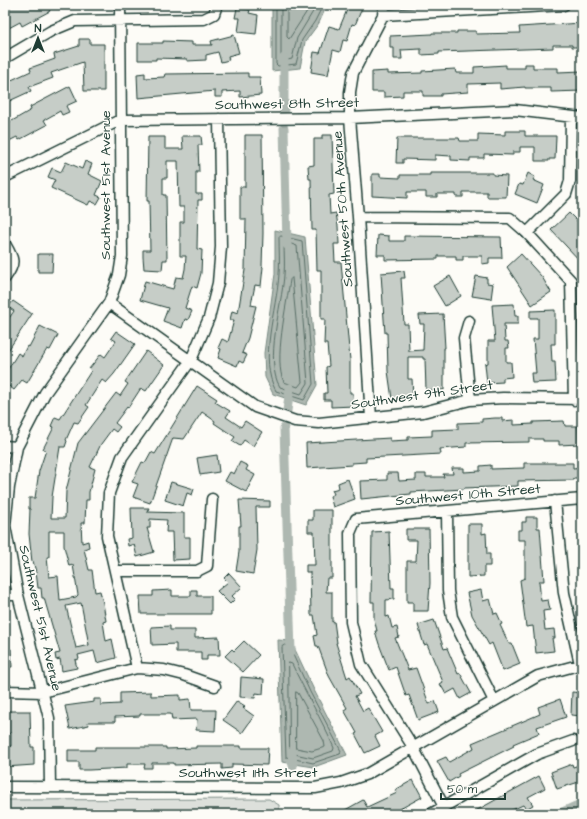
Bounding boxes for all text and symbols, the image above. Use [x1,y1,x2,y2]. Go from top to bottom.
north arrow [18,18,58,58]
text: N [35,21,42,36]
street label: Southwest 8th Street [215,93,360,115]
street label: Southwest 51st Avenue [96,110,116,260]
street label: Southwest 50th Avenue [328,130,358,288]
street label: Southwest 9th Street [350,375,495,415]
street label: Southwest 10th Street [395,479,542,511]
street label: Southwest 51st Avenue [13,543,67,693]
street label: Southwest 11th Street [179,763,318,783]
scale bar [441,775,505,801]
text: 50 m [447,781,478,798]

